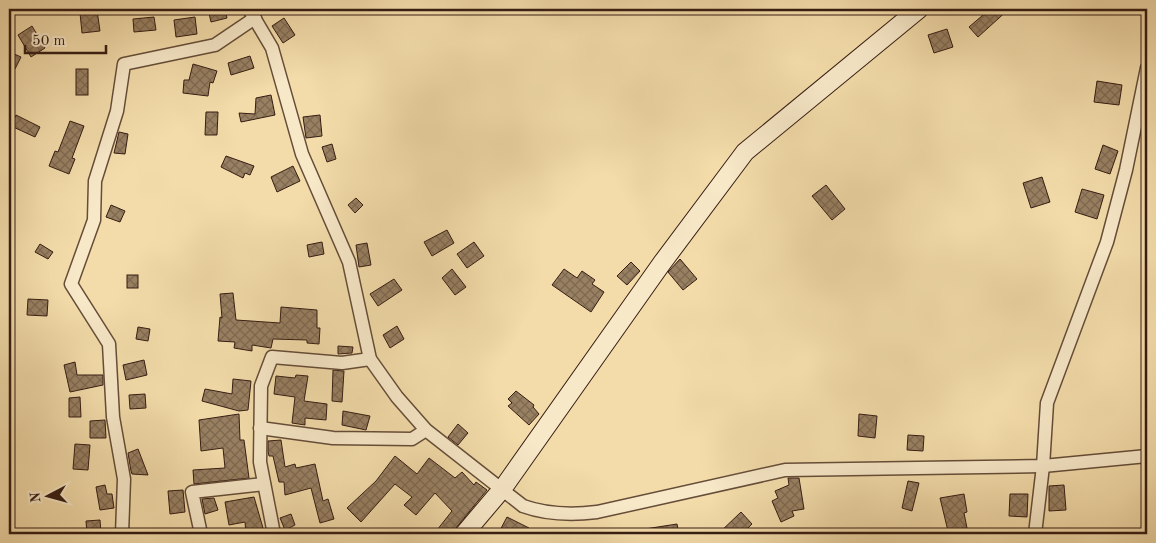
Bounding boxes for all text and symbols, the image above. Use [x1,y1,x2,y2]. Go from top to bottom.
scale bar [25,22,106,54]
text: 50 m [32,34,66,49]
north arrow [22,470,72,520]
text: N [29,491,44,503]

